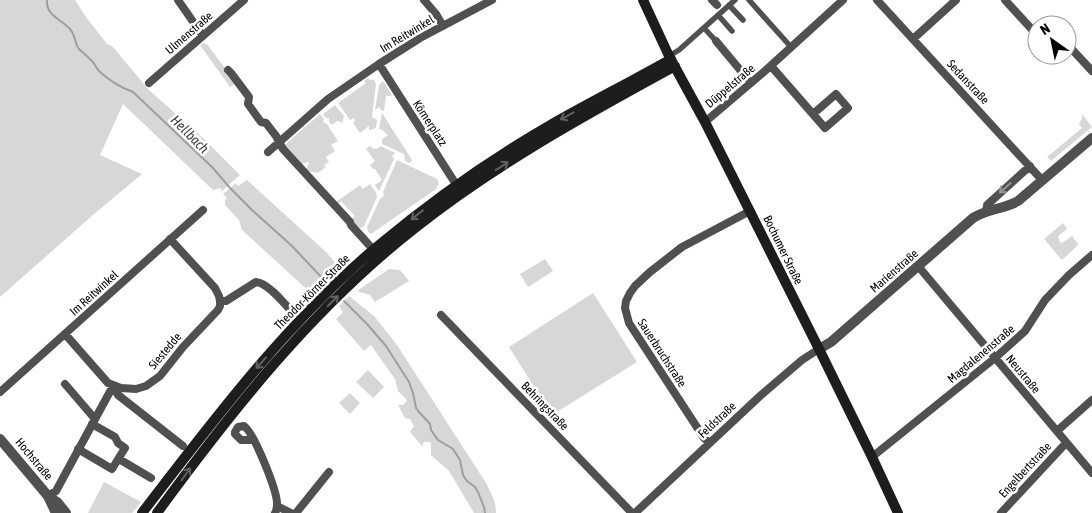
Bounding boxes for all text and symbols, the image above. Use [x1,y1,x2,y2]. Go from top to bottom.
street label: Ulmenstraße [163,9,215,57]
street label: Im Reitwinkel [377,12,437,56]
north arrow [1027,15,1077,65]
text: N [1037,20,1053,38]
street label: Sedanstraße [944,57,992,107]
street label: Düppelstraße [702,61,758,111]
street label: Körnerplatz [410,97,450,149]
water label: Hellbach [168,112,212,156]
one-way arrow [560,112,575,121]
one-way arrow [495,161,509,172]
one-way arrow [999,182,1012,194]
one-way arrow [411,209,424,220]
street label: Bochumer Straße [760,213,806,287]
street label: Marienstraße [867,246,921,296]
street label: Theodor-Körner-Straße [271,251,353,333]
street label: Im Reitwinkel [67,267,122,318]
one-way arrow [327,295,339,307]
street label: Sauerbruchstraße [635,316,689,390]
street label: Magdalenenstraße [945,322,1017,386]
street label: Siestedde [146,330,184,372]
street label: Neustraße [1003,352,1043,396]
one-way arrow [255,356,267,369]
street label: Behringstraße [518,379,572,433]
street label: Feldstraße [695,399,739,441]
street label: Hochstraße [12,435,56,483]
street label: Engelbertstraße [996,440,1054,500]
one-way arrow [180,468,191,481]

